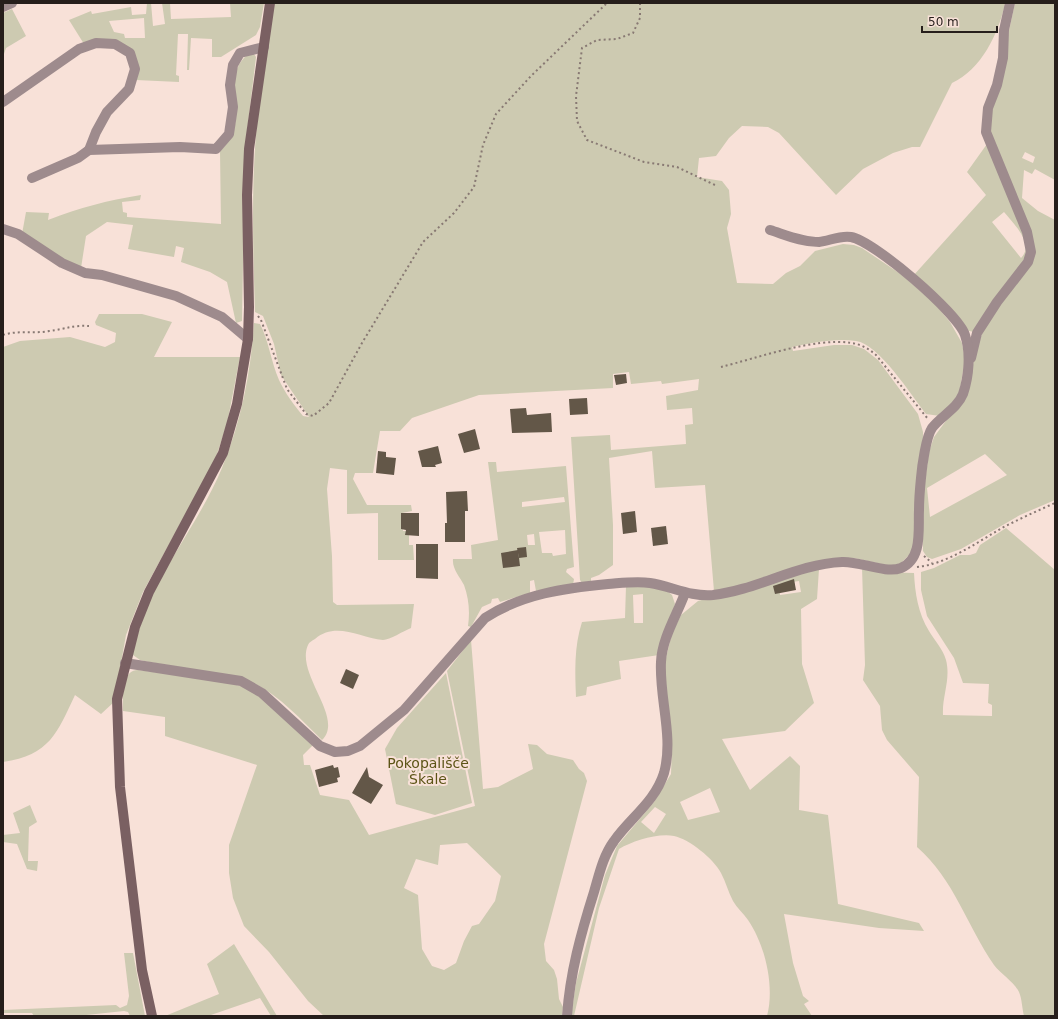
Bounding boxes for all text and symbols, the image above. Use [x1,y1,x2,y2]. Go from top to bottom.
scale bar [922,8,997,34]
text: 50 m [928,15,959,29]
park label: Pokopališče Škale [387,755,469,787]

